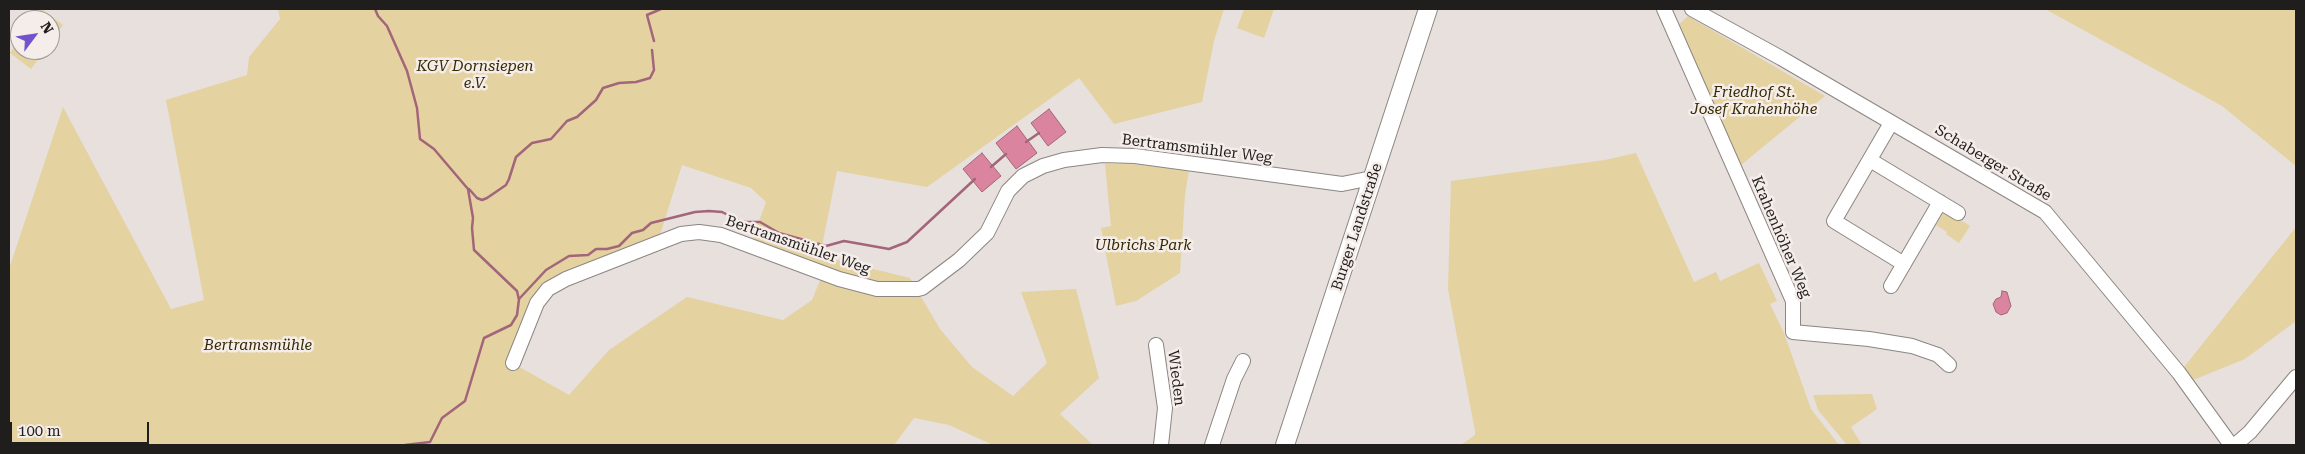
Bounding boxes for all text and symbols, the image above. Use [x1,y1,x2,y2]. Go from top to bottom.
north arrow [10,10,60,60]
text: N [37,19,57,37]
park label: KGV Dornsiepen e.V. [417,58,533,93]
park label: Friedhof St. Josef Krahenhöhe [1691,84,1817,119]
street label: Schaberger Straße [1932,121,2054,205]
street label: Bertramsmühler Weg [1121,131,1273,167]
street label: Burger Landstraße [1328,161,1386,293]
street label: Krahenhöher Weg [1747,173,1815,301]
street label: Bertramsmühler Weg [723,212,873,278]
park label: Ulbrichs Park [1095,237,1191,255]
park label: Bertramsmühle [204,337,312,355]
street label: Wieden [1164,349,1188,407]
scale bar [12,412,151,444]
text: 100 m [18,422,61,440]

